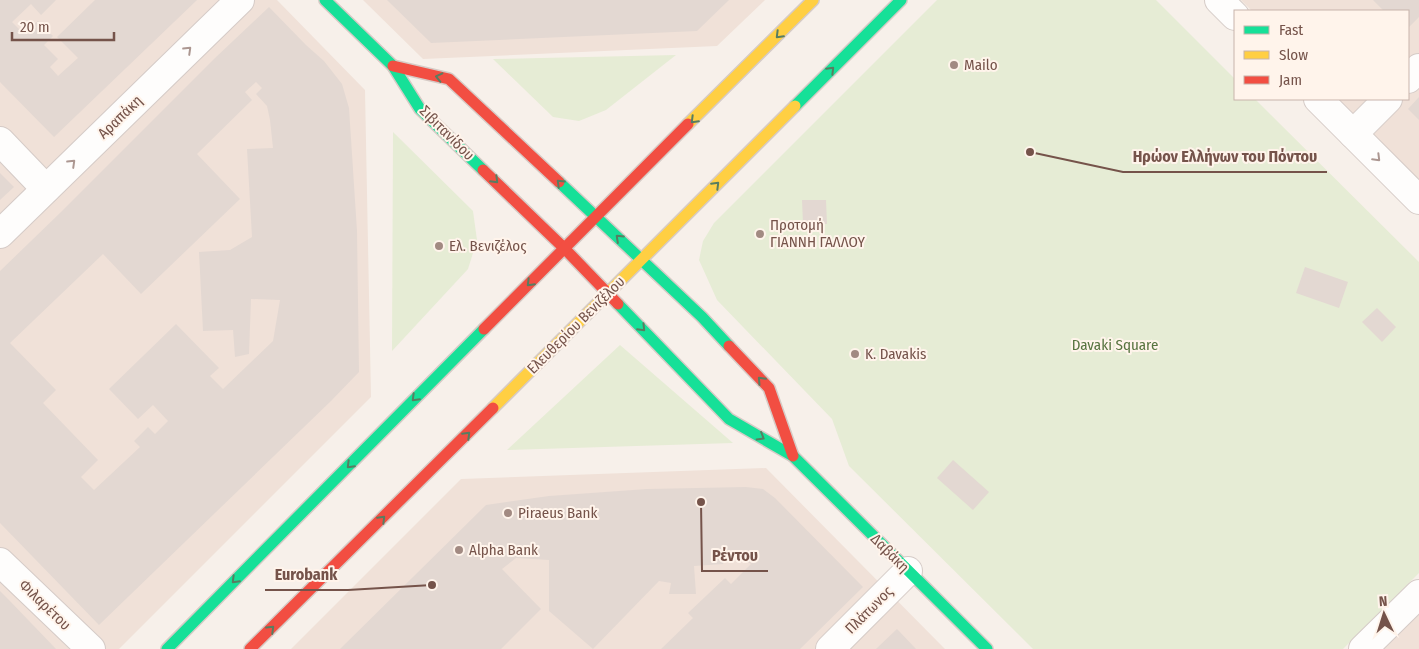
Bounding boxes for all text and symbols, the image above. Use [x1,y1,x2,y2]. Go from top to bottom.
scale bar [12,10,115,42]
legend [1234,10,1409,100]
text: 20 m [20,18,50,36]
text: Fast [1279,21,1303,39]
one-way arrow [776,29,785,38]
text: Slow [1279,46,1308,64]
one-way arrow [183,47,192,56]
place label: Mailo [964,56,998,74]
marker: Mailo [948,59,960,71]
one-way arrow [825,67,834,76]
text: Jam [1279,71,1302,89]
one-way arrow [434,72,443,83]
street label: Αραπάκη [94,92,146,142]
street label: Σιβιτανίδου [416,102,478,164]
one-way arrow [691,114,700,123]
callout: Ηρώον Ελλήνων του Πόντου [1123,141,1327,172]
text: Ηρώον Ελλήνων του Πόντου [1133,147,1317,166]
one-way arrow [1371,152,1380,161]
one-way arrow [66,160,75,169]
one-way arrow [489,174,498,183]
one-way arrow [557,180,566,189]
one-way arrow [711,182,720,191]
place label: Προτομή ΓΙΑΝΝΗ ΓΑΛΛΟΥ [770,216,865,251]
marker: Προτομή ΓΙΑΝΝΗ ΓΑΛΛΟΥ [754,228,766,240]
one-way arrow [615,235,624,244]
place label: Ελ. Βενιζέλος [449,237,527,255]
marker: Ελ. Βενιζέλος [433,240,445,252]
street label: Ελευθερίου Βενιζέλου [523,272,629,378]
one-way arrow [527,277,536,286]
one-way arrow [636,323,645,332]
park label: Davaki Square [1072,336,1158,354]
place label: K. Davakis [865,345,926,363]
marker: K. Davakis [849,348,861,360]
one-way arrow [758,376,767,385]
one-way arrow [412,393,421,402]
one-way arrow [461,431,470,440]
one-way arrow [756,431,765,441]
one-way arrow [347,459,356,468]
place label: Piraeus Bank [518,504,597,522]
marker: Piraeus Bank [502,507,514,519]
one-way arrow [376,516,385,525]
street label: Δαβάκη [867,530,913,576]
callout: Ρέντου [702,540,768,571]
place label: Alpha Bank [469,541,538,559]
marker: Alpha Bank [453,544,465,556]
text: Ρέντου [712,546,758,565]
callout: Eurobank [265,559,348,590]
text: Eurobank [275,565,338,584]
one-way arrow [232,574,241,583]
street label: Φιλαρέτου [15,576,75,634]
street label: Πλάτωνος [841,582,897,638]
north arrow [1359,589,1409,639]
text: N [1378,593,1388,610]
one-way arrow [265,625,274,634]

